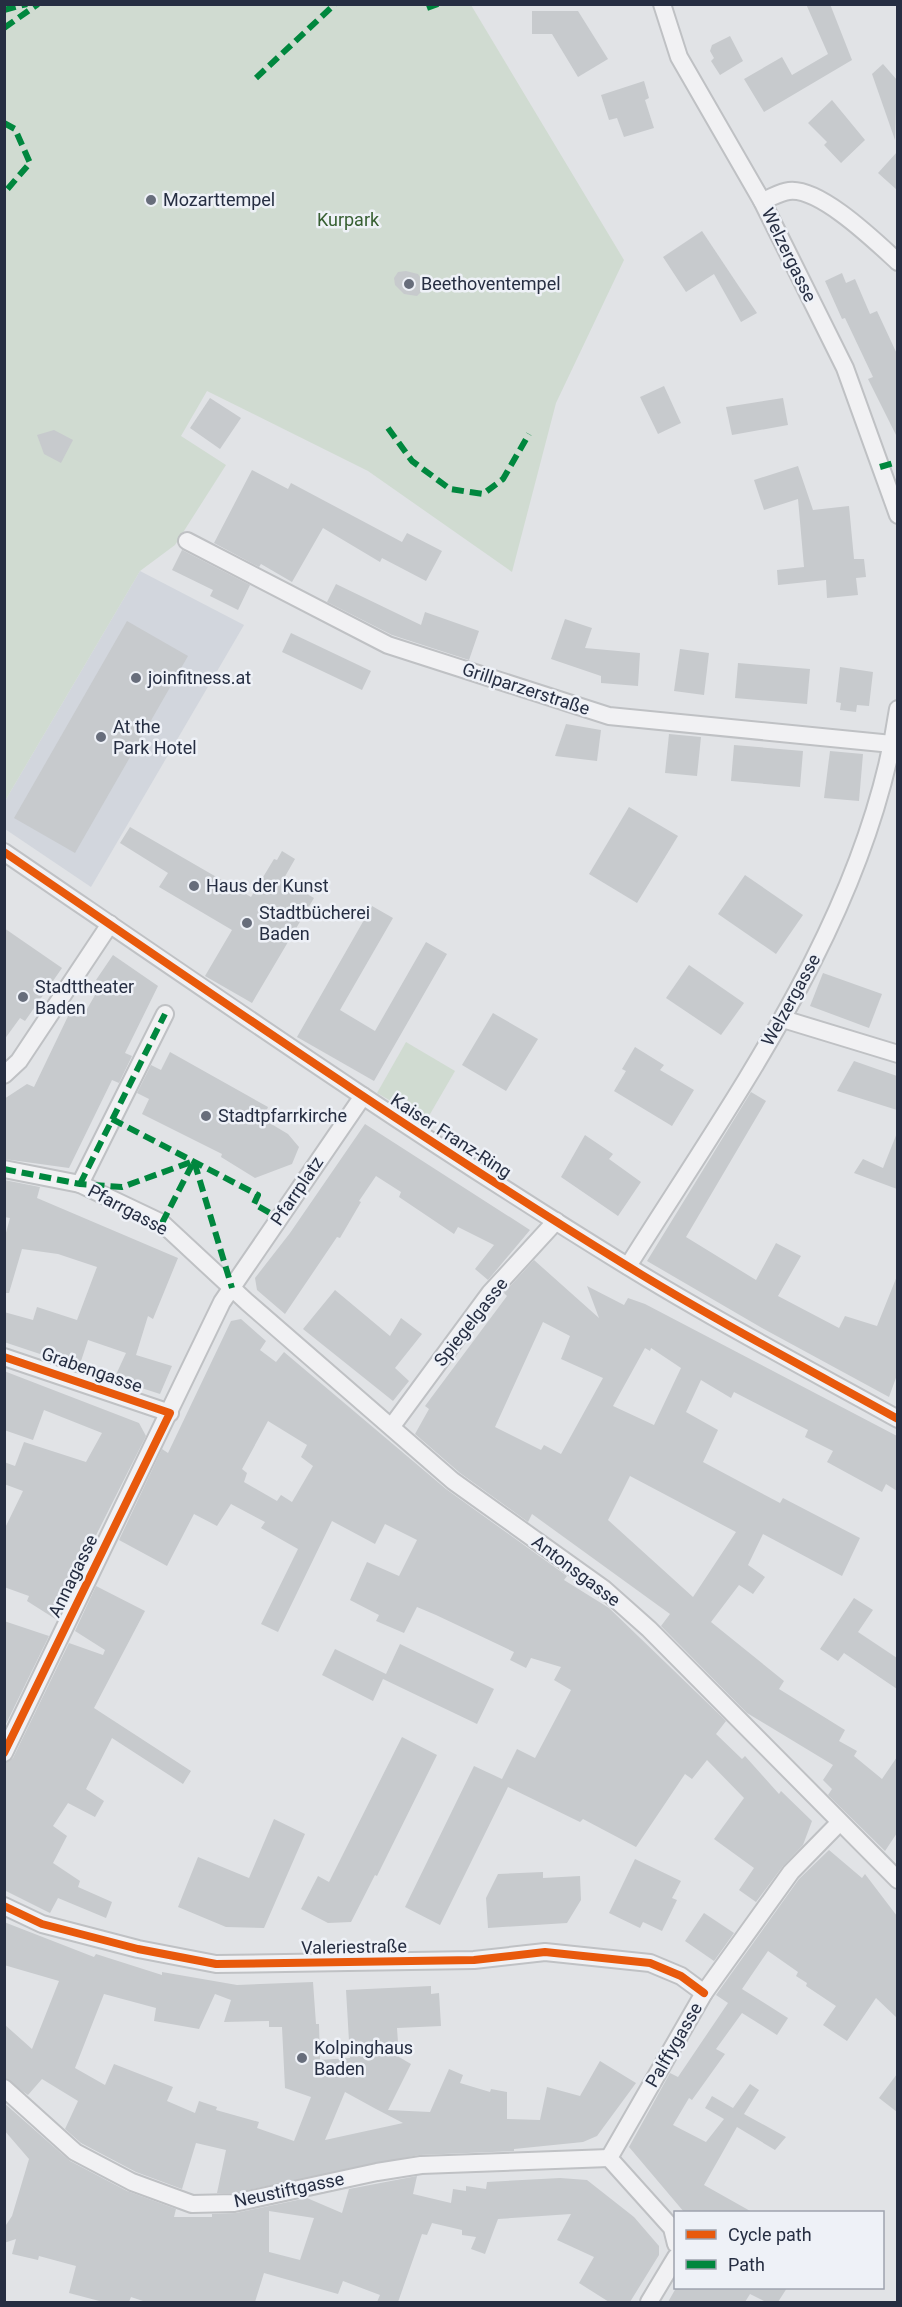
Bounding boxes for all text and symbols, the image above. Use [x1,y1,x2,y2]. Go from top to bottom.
place label: Mozarttempel [163,189,275,210]
marker: Mozarttempel [144,193,158,207]
street label: Welzergasse [758,204,821,305]
park label: Kurpark [317,209,380,230]
place label: Beethoventempel [421,273,561,294]
marker: Beethoventempel [402,277,416,291]
street label: Grillparzerstraße [460,658,593,719]
place label: joinfitness.at [147,667,251,688]
marker: joinfitness.at [129,671,143,685]
place label: At the Park Hotel [113,716,197,758]
marker: At the Park Hotel [94,730,108,744]
place label: Haus der Kunst [206,875,329,896]
marker: Haus der Kunst [187,879,201,893]
place label: Stadtbücherei Baden [259,902,370,944]
marker: Stadtbücherei Baden [240,916,254,930]
street label: Welzergasse [757,950,824,1049]
place label: Stadttheater Baden [35,976,134,1018]
marker: Stadttheater Baden [16,990,30,1004]
street label: Kaiser Franz-Ring [387,1089,515,1182]
place label: Stadtpfarrkirche [218,1105,347,1126]
marker: Stadtpfarrkirche [199,1109,213,1123]
street label: Pfarrplatz [266,1152,327,1229]
street label: Pfarrgasse [85,1180,172,1239]
street label: Spiegelgasse [429,1273,512,1370]
street label: Grabengasse [39,1342,145,1397]
street label: Annagasse [44,1531,102,1621]
street label: Antonsgasse [528,1531,625,1611]
street label: Valeriestraße [301,1935,407,1958]
street label: Palffygasse [641,1999,706,2091]
place label: Kolpinghaus Baden [314,2037,413,2079]
marker: Kolpinghaus Baden [295,2051,309,2065]
street label: Neustiftgasse [232,2168,346,2211]
legend [674,2211,884,2289]
text: Cycle path [728,2224,812,2245]
text: Path [728,2254,765,2275]

